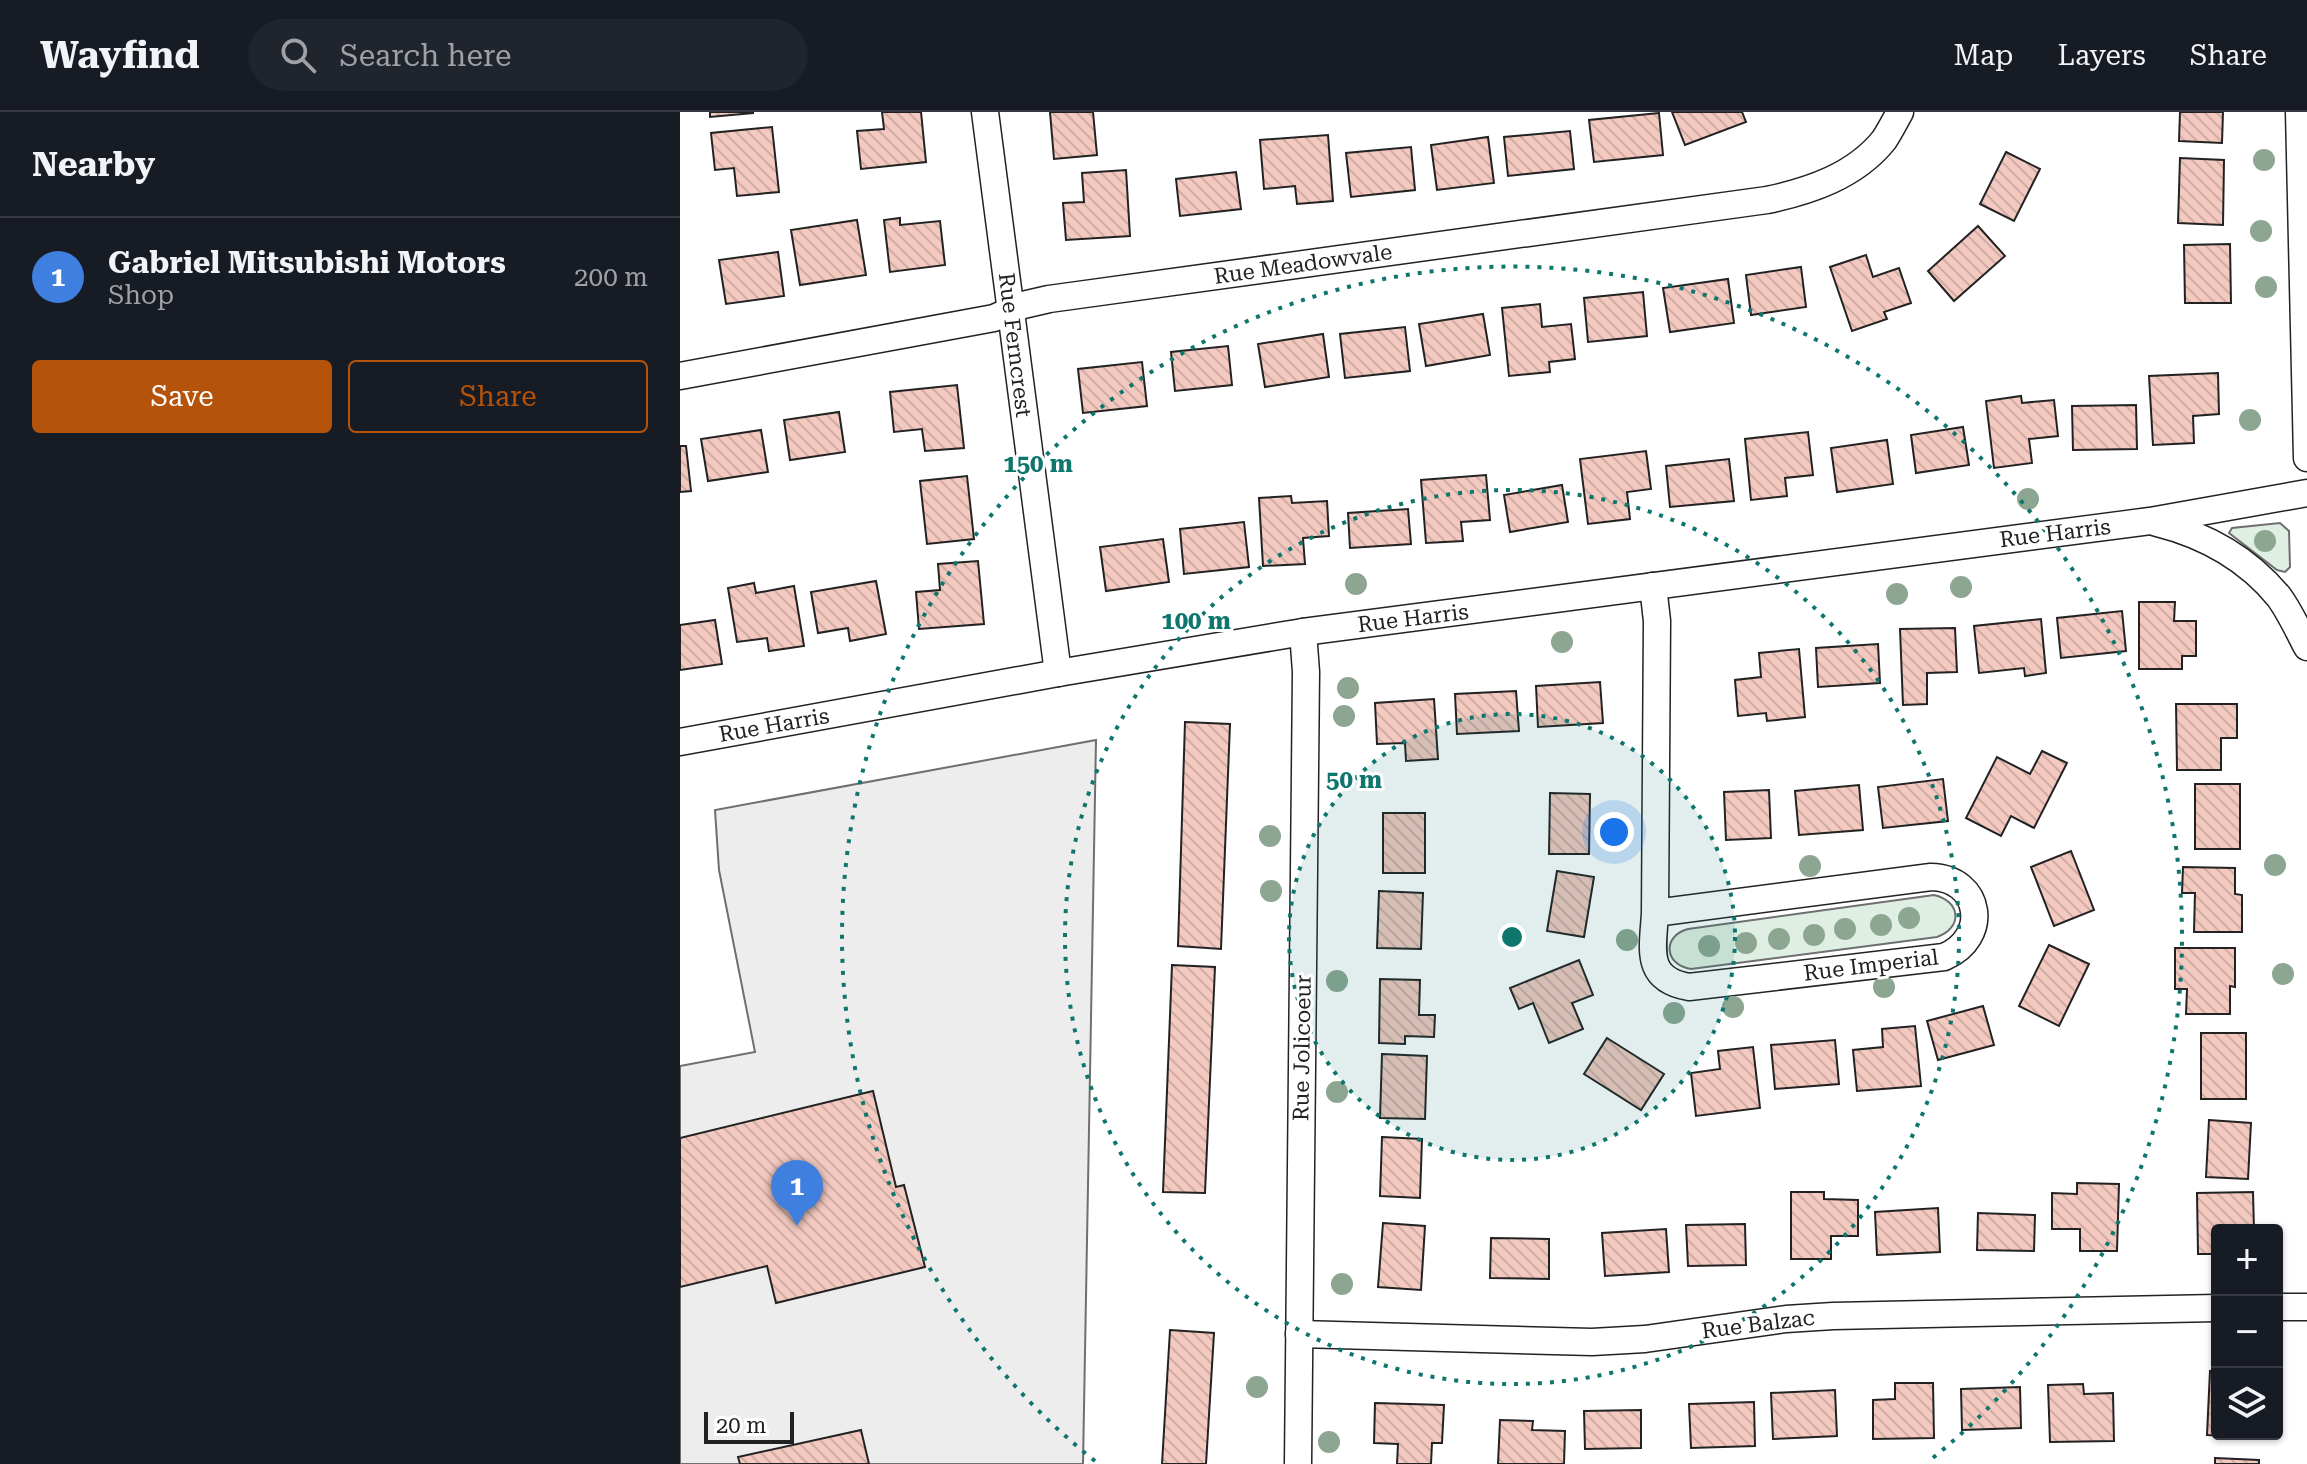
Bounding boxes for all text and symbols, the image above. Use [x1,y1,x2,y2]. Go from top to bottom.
search box [248,19,808,91]
text: Wayfind [40,33,200,77]
icon: search [276,33,320,77]
text: Search here [340,38,511,73]
text: Map [1954,39,2013,72]
text: Layers [2057,39,2146,72]
text: Share [2190,39,2267,72]
text: Nearby [32,144,155,184]
street label: Rue Meadowvale [1212,239,1394,289]
text: Gabriel Mitsubishi Motors [108,245,506,280]
text: 1 [51,262,65,292]
text: 200 m [574,262,648,292]
street label: Rue Ferncrest [994,271,1036,419]
text: Shop [108,280,174,310]
button: Save [32,360,332,433]
button: Share [348,360,648,433]
text: 150 m [1003,450,1073,478]
street label: Rue Harris [1998,514,2112,552]
street label: Rue Harris [1356,599,1470,637]
text: 100 m [1161,607,1231,635]
street label: Rue Harris [717,703,831,747]
text: 50 m [1326,766,1382,794]
your location [1594,812,1634,852]
centre of rings [1498,923,1526,951]
street label: Rue Imperial [1802,944,1940,986]
street label: Rue Jolicoeur [1288,975,1316,1121]
pin: 1 [771,1160,823,1226]
map controls [2211,1224,2283,1440]
button: + [2211,1224,2283,1296]
button: − [2211,1296,2283,1368]
street label: Rue Balzac [1700,1305,1816,1343]
button: layers [2211,1368,2283,1440]
scale bar [704,1408,794,1444]
text: 20 m [716,1413,766,1438]

